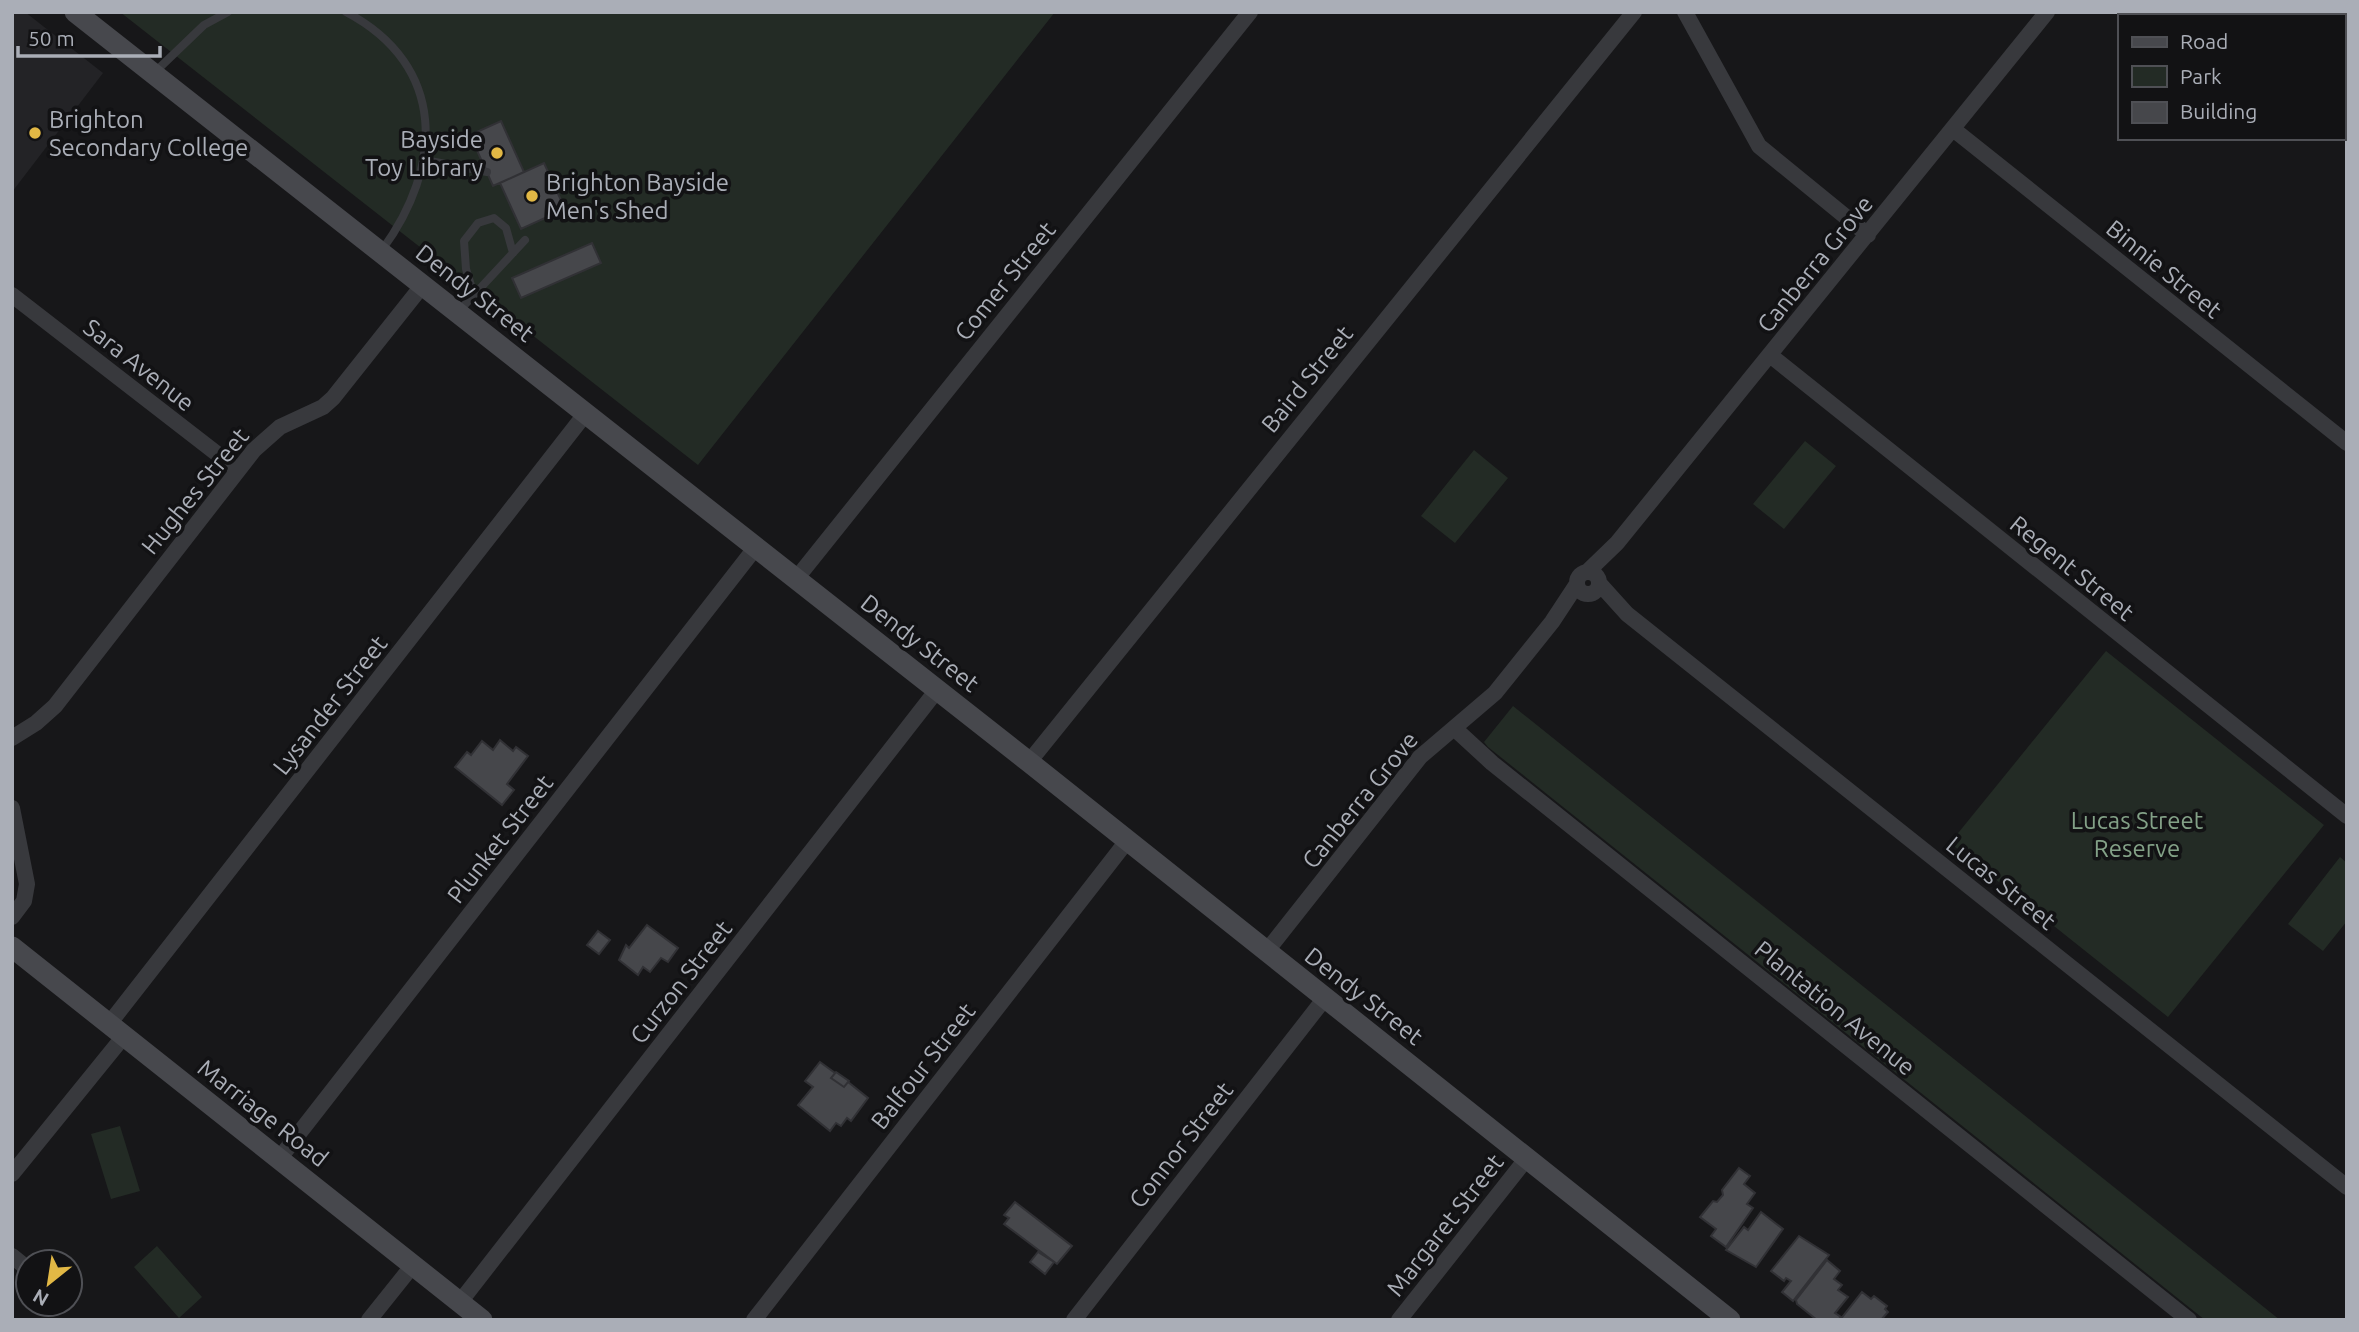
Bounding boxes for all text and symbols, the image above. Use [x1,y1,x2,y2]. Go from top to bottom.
scale bar [18,14,159,58]
legend [2118,14,2345,140]
text: 50 m [28,26,75,50]
text: Road [2180,29,2228,53]
text: Park [2180,64,2222,88]
text: Building [2180,99,2257,123]
place label: Brighton Secondary College [49,106,248,161]
marker: Brighton Secondary College [27,125,43,141]
place label: Bayside Toy Library [365,126,483,181]
marker: Bayside Toy Library [489,145,505,161]
place label: Brighton Bayside Men's Shed [546,169,729,224]
marker: Brighton Bayside Men's Shed [524,188,540,204]
street label: Canberra Grove [1752,190,1878,338]
street label: Binnie Street [2101,214,2227,324]
street label: Comer Street [949,216,1061,346]
street label: Dendy Street [411,239,540,348]
street label: Sara Avenue [78,314,200,416]
street label: Baird Street [1256,320,1358,438]
street label: Hughes Street [136,422,254,559]
street label: Regent Street [2005,510,2140,626]
street label: Dendy Street [856,589,985,698]
street label: Lysander Street [267,630,393,780]
street label: Canberra Grove [1297,726,1423,874]
street label: Plunket Street [442,769,559,908]
park label: Lucas Street Reserve [2071,807,2204,862]
street label: Lucas Street [1941,831,2061,935]
street label: Curzon Street [625,915,738,1049]
street label: Plantation Avenue [1750,935,1920,1081]
street label: Dendy Street [1300,942,1429,1051]
street label: Balfour Street [865,997,981,1134]
street label: Marriage Road [193,1054,333,1172]
street label: Connor Street [1124,1076,1239,1213]
street label: Margaret Street [1381,1148,1509,1301]
north arrow [14,1248,84,1318]
text: N [29,1285,52,1311]

